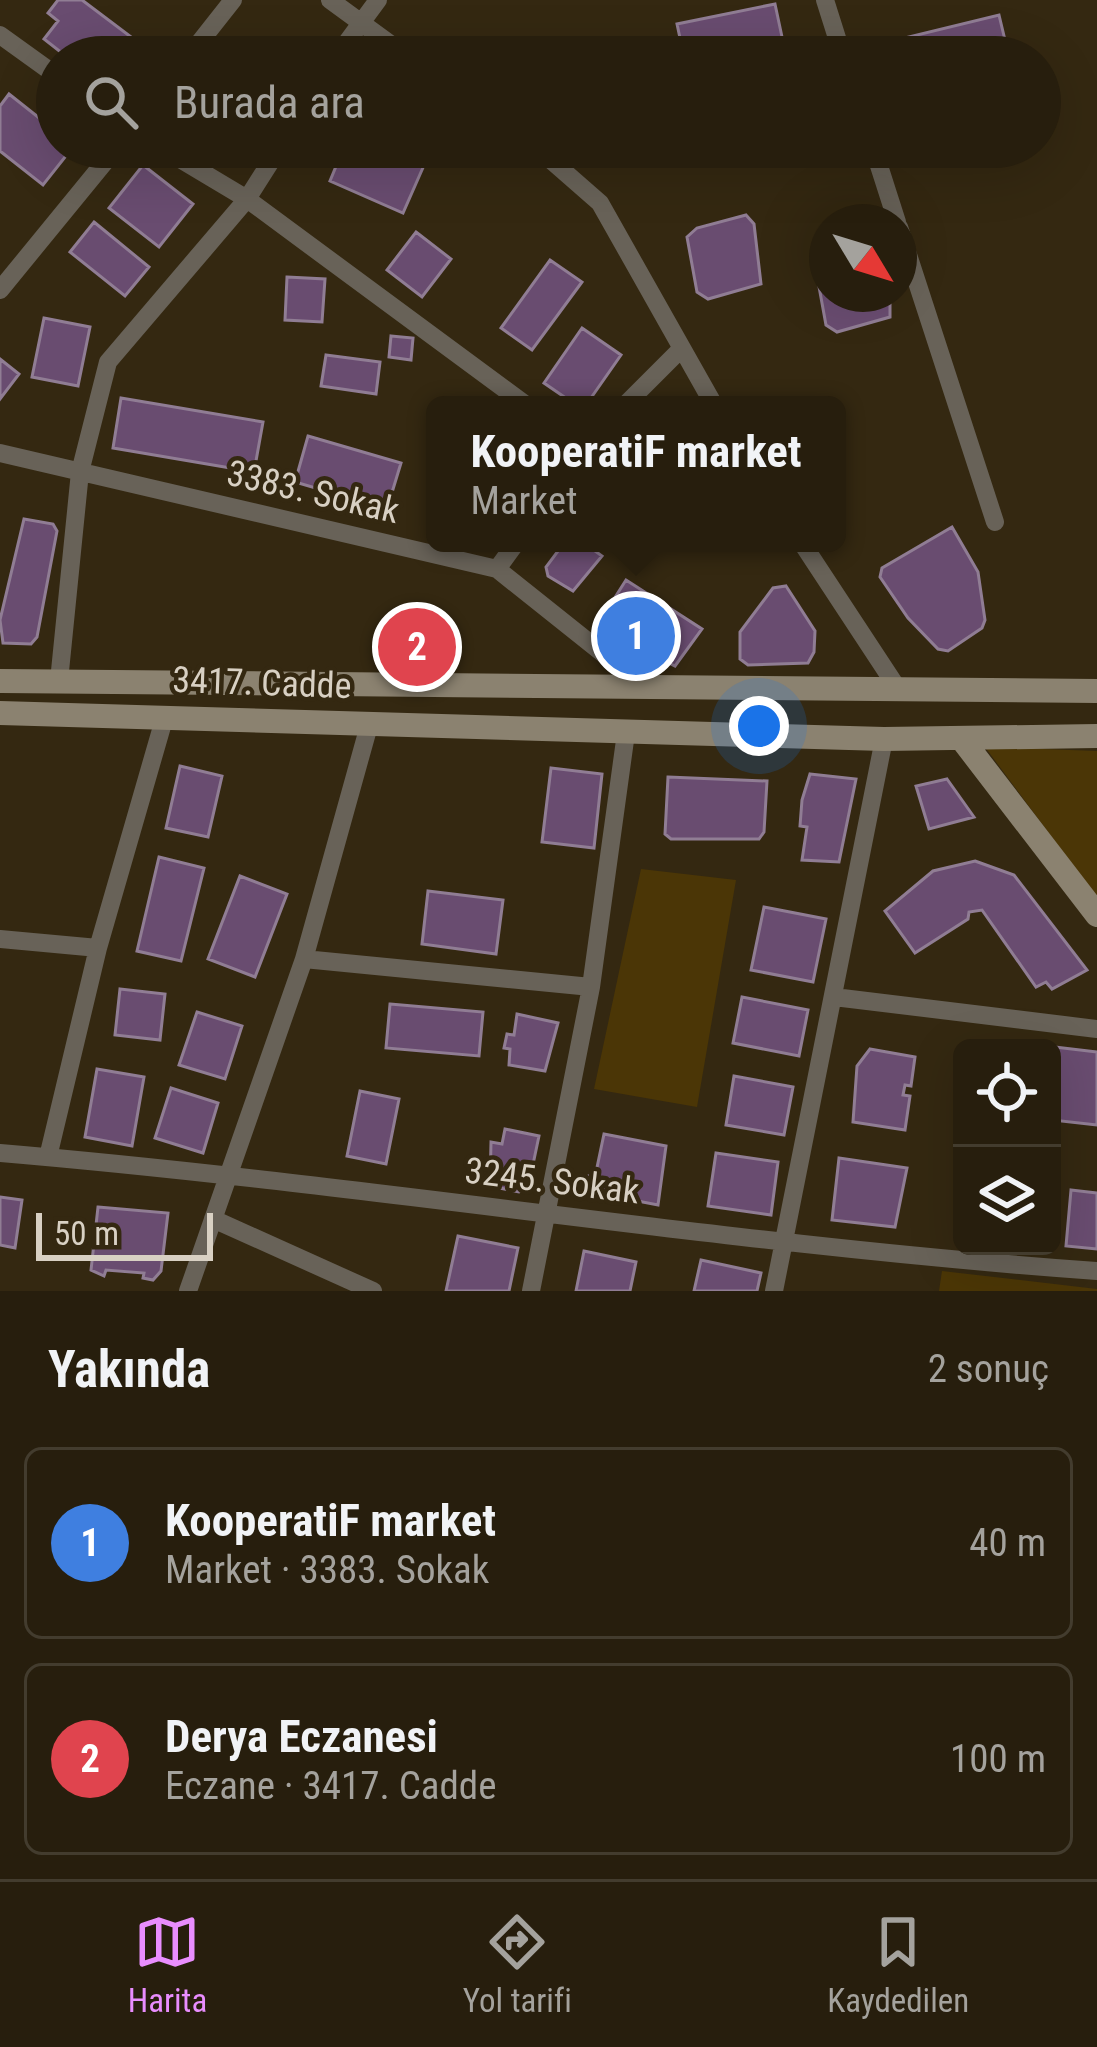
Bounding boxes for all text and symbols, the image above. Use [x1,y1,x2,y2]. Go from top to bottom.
search box [36,36,1061,168]
icon: search [78,69,144,135]
text: Burada ara [174,76,365,129]
north arrow [809,204,917,312]
popup [426,396,846,552]
text: KooperatiF market [470,425,802,478]
street label: 3383. Sokak [223,452,403,532]
text: Market [470,478,577,524]
pin: 1 [597,591,675,681]
pin: 2 [378,602,456,692]
street label: 3417. Cadde [172,659,352,707]
your location [729,696,789,756]
map controls [953,1039,1061,1255]
button: locate [953,1039,1061,1147]
button: layers [953,1147,1061,1255]
street label: 3245. Sokak [462,1149,642,1213]
scale bar [36,1207,213,1260]
text: 50 m [54,1214,119,1253]
text: Yakında [48,1340,210,1399]
text: 2 sonuç [928,1346,1049,1392]
text: KooperatiF market [165,1494,496,1547]
text: 1 [80,1520,100,1566]
text: 40 m [969,1520,1046,1566]
text: Market · 3383. Sokak [165,1547,489,1593]
text: Derya Eczanesi [165,1710,438,1763]
text: 2 [80,1736,100,1782]
text: 100 m [950,1736,1046,1782]
text: Eczane · 3417. Cadde [165,1763,496,1809]
tab: Harita [128,1909,207,2020]
tab: Yol tarifi [463,1909,572,2020]
tab: Kaydedilen [827,1909,969,2020]

